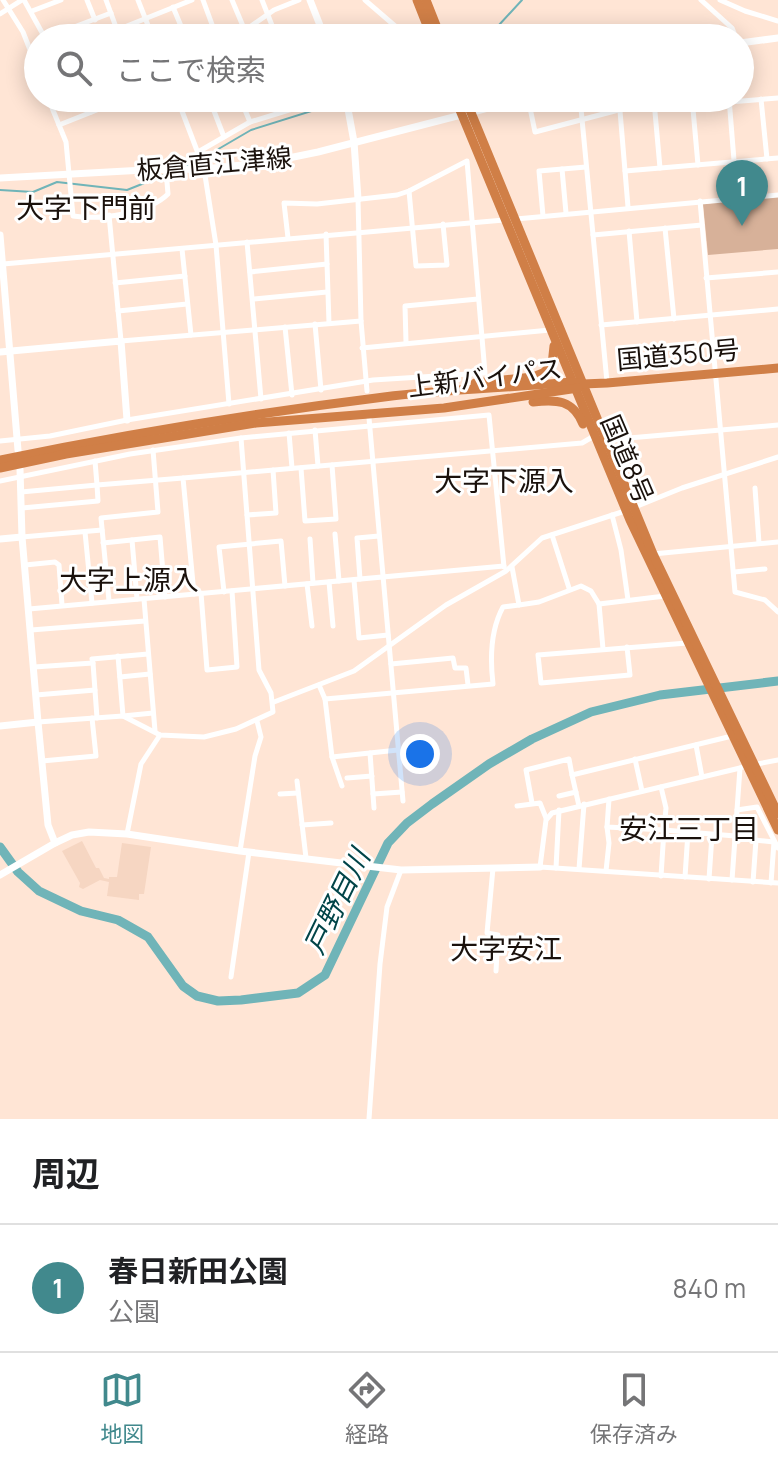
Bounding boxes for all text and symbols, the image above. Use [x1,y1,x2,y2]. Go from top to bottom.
search box [24,24,754,112]
icon: search [52,46,96,90]
text: ここで検索 [116,49,266,90]
street label: 板倉直江津線 [135,138,293,188]
pin: 1 [716,160,768,226]
district label: 大字下門前 [16,188,156,226]
street label: 国道350号 [615,331,741,377]
street label: 上新バイパス [406,350,564,404]
street label: 国道8号 [593,409,663,509]
district label: 大字下源入 [434,461,574,499]
district label: 大字上源入 [59,560,199,598]
your location [400,734,440,774]
district label: 安江三丁目 [619,809,759,847]
water label: 戸野目川 [294,840,379,960]
district label: 大字安江 [450,929,562,967]
text: 周辺 [32,1150,100,1196]
text: 春日新田公園 [108,1250,288,1291]
text: 1 [52,1270,64,1306]
text: 840 m [672,1270,746,1306]
text: 公園 [108,1293,160,1329]
tab: 地図 [100,1368,144,1449]
tab: 経路 [345,1368,389,1449]
tab: 保存済み [590,1368,678,1449]

